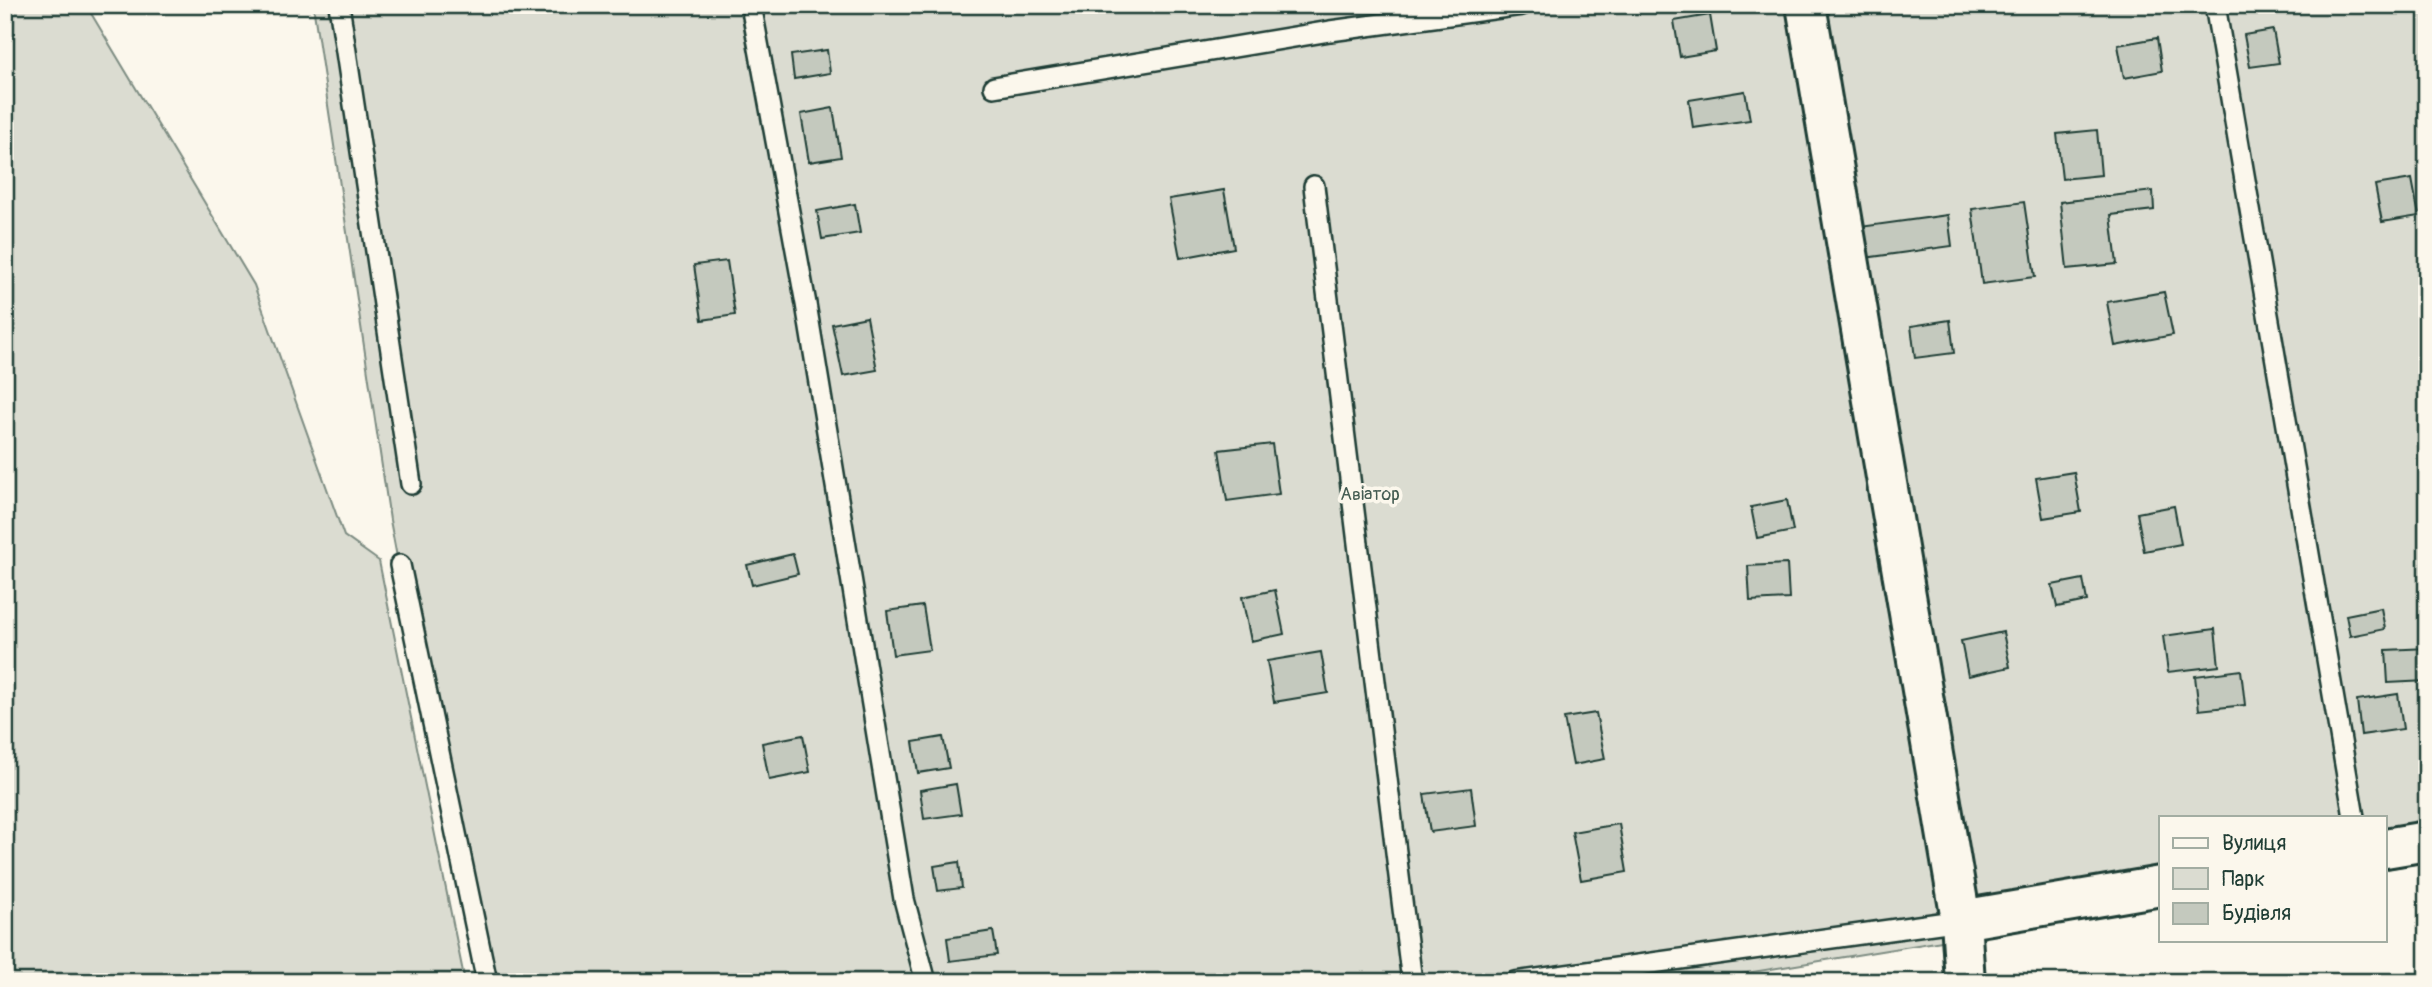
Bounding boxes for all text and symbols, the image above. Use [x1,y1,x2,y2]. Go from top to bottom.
park label: Авіатор [1340,483,1400,506]
legend [2159,816,2386,942]
text: Вулиця [2222,830,2286,857]
text: Парк [2222,866,2265,893]
text: Будівля [2222,900,2291,927]

